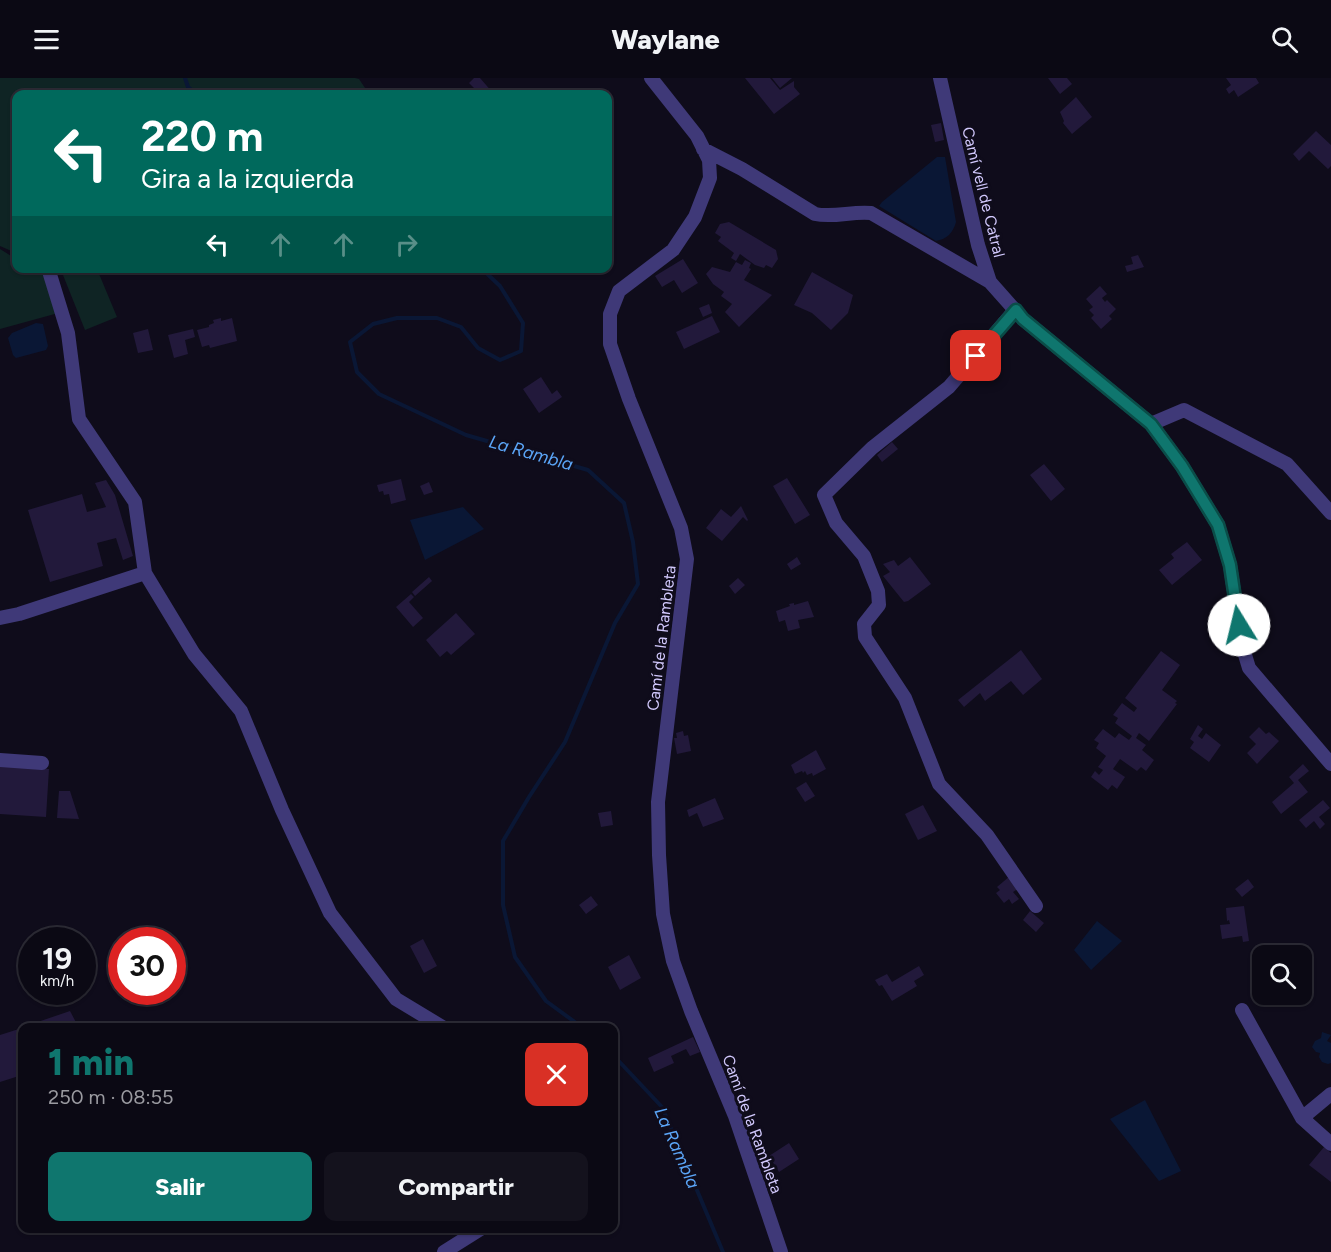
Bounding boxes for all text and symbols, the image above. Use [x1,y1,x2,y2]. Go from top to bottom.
icon: menu [30,23,63,56]
text: Waylane [611,23,720,56]
icon: search [1268,23,1301,56]
text: 220 m [141,111,263,162]
icon: left [42,114,120,192]
street label: Camí vell de Catral [958,125,1009,259]
text: Gira a la izquierda [141,162,354,195]
icon: left [201,228,234,261]
icon: ahead [264,228,297,261]
icon: ahead [327,228,360,261]
icon: right [390,228,423,261]
pin [950,330,1001,381]
icon: arrive [959,339,992,372]
water label: La Rambla [486,430,576,476]
street label: Camí de la Rambleta [643,564,680,712]
position arrow [1207,593,1271,657]
speed limit sign: 30 [108,927,186,1005]
text: 19 [42,940,72,977]
map controls [1252,945,1312,1005]
button: search [1252,945,1312,1005]
text: km/h [40,972,74,990]
text: 1 min [48,1041,134,1084]
button: close [525,1043,588,1106]
street label: Camí de la Rambleta [719,1052,786,1196]
text: 250 m · 08:55 [48,1085,174,1109]
water label: La Rambla [649,1104,705,1192]
button: Salir [48,1152,312,1221]
button: Compartir [324,1152,588,1221]

